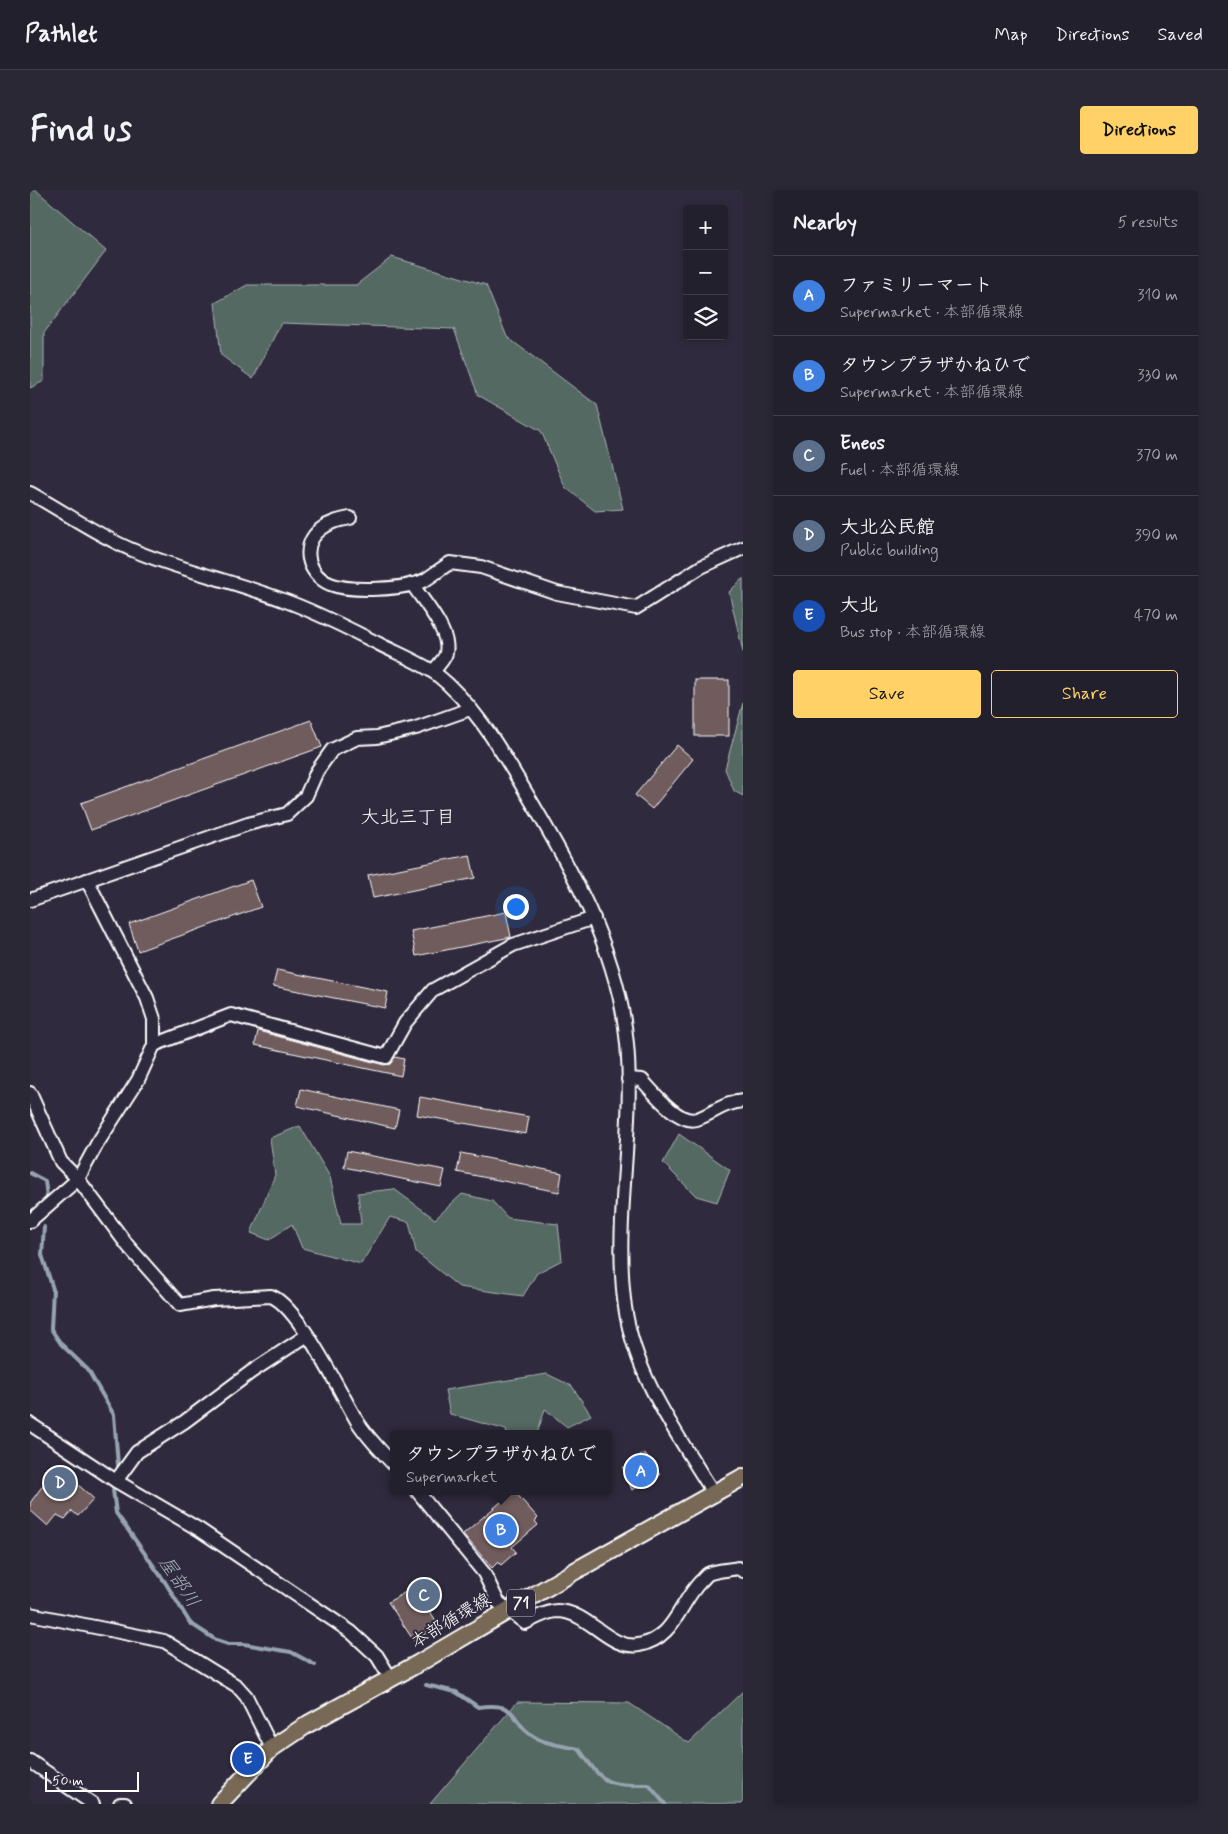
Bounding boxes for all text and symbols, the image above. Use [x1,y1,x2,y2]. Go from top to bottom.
text: Pathlet [25,19,97,50]
text: Map [995,23,1028,47]
text: Directions [1056,23,1130,47]
text: Saved [1158,23,1203,47]
button: Directions [1080,106,1198,154]
text: Find us [30,107,132,153]
map controls [683,205,728,340]
button: + [683,205,728,250]
text: Nearby [793,209,857,237]
text: 5 results [1118,212,1178,233]
button: − [683,250,728,295]
text: ファミリーマート [840,273,993,298]
text: A [804,285,814,306]
text: 310 m [1137,285,1178,306]
button: layers [683,295,728,340]
text: Supermarket · 本部循環線 [840,302,1024,323]
text: タウンプラザかねひで [840,353,1030,378]
text: B [804,365,814,386]
text: 330 m [1137,365,1178,386]
text: Supermarket · 本部循環線 [840,382,1024,403]
text: Eneos [840,431,885,456]
text: C [803,445,815,466]
text: 370 m [1136,445,1178,466]
text: Fuel · 本部循環線 [840,460,959,481]
text: 大北公民館 [840,515,935,540]
text: D [803,525,815,546]
text: 390 m [1135,525,1178,546]
text: Public building [840,540,939,561]
text: 大北 [840,593,878,618]
text: E [804,605,814,626]
text: 470 m [1134,605,1178,626]
text: Bus stop · 本部循環線 [840,622,985,643]
button: Save [793,670,981,718]
button: Share [991,670,1178,718]
district label: 大北三丁目 [360,805,456,830]
your location [503,894,529,920]
popup [390,1430,612,1495]
text: タウンプラザかねひで [406,1442,596,1467]
pin: A [625,1452,657,1490]
pin: D [44,1464,76,1502]
text: Supermarket [406,1467,497,1488]
pin: B [485,1511,517,1549]
water label: 屋部川 [153,1551,205,1613]
pin: C [408,1576,440,1614]
street label: 本部循環線 [406,1588,496,1654]
road number: 71 [507,1590,535,1616]
pin: E [232,1740,264,1778]
scale bar [45,1769,139,1792]
text: 50 m [52,1772,83,1790]

